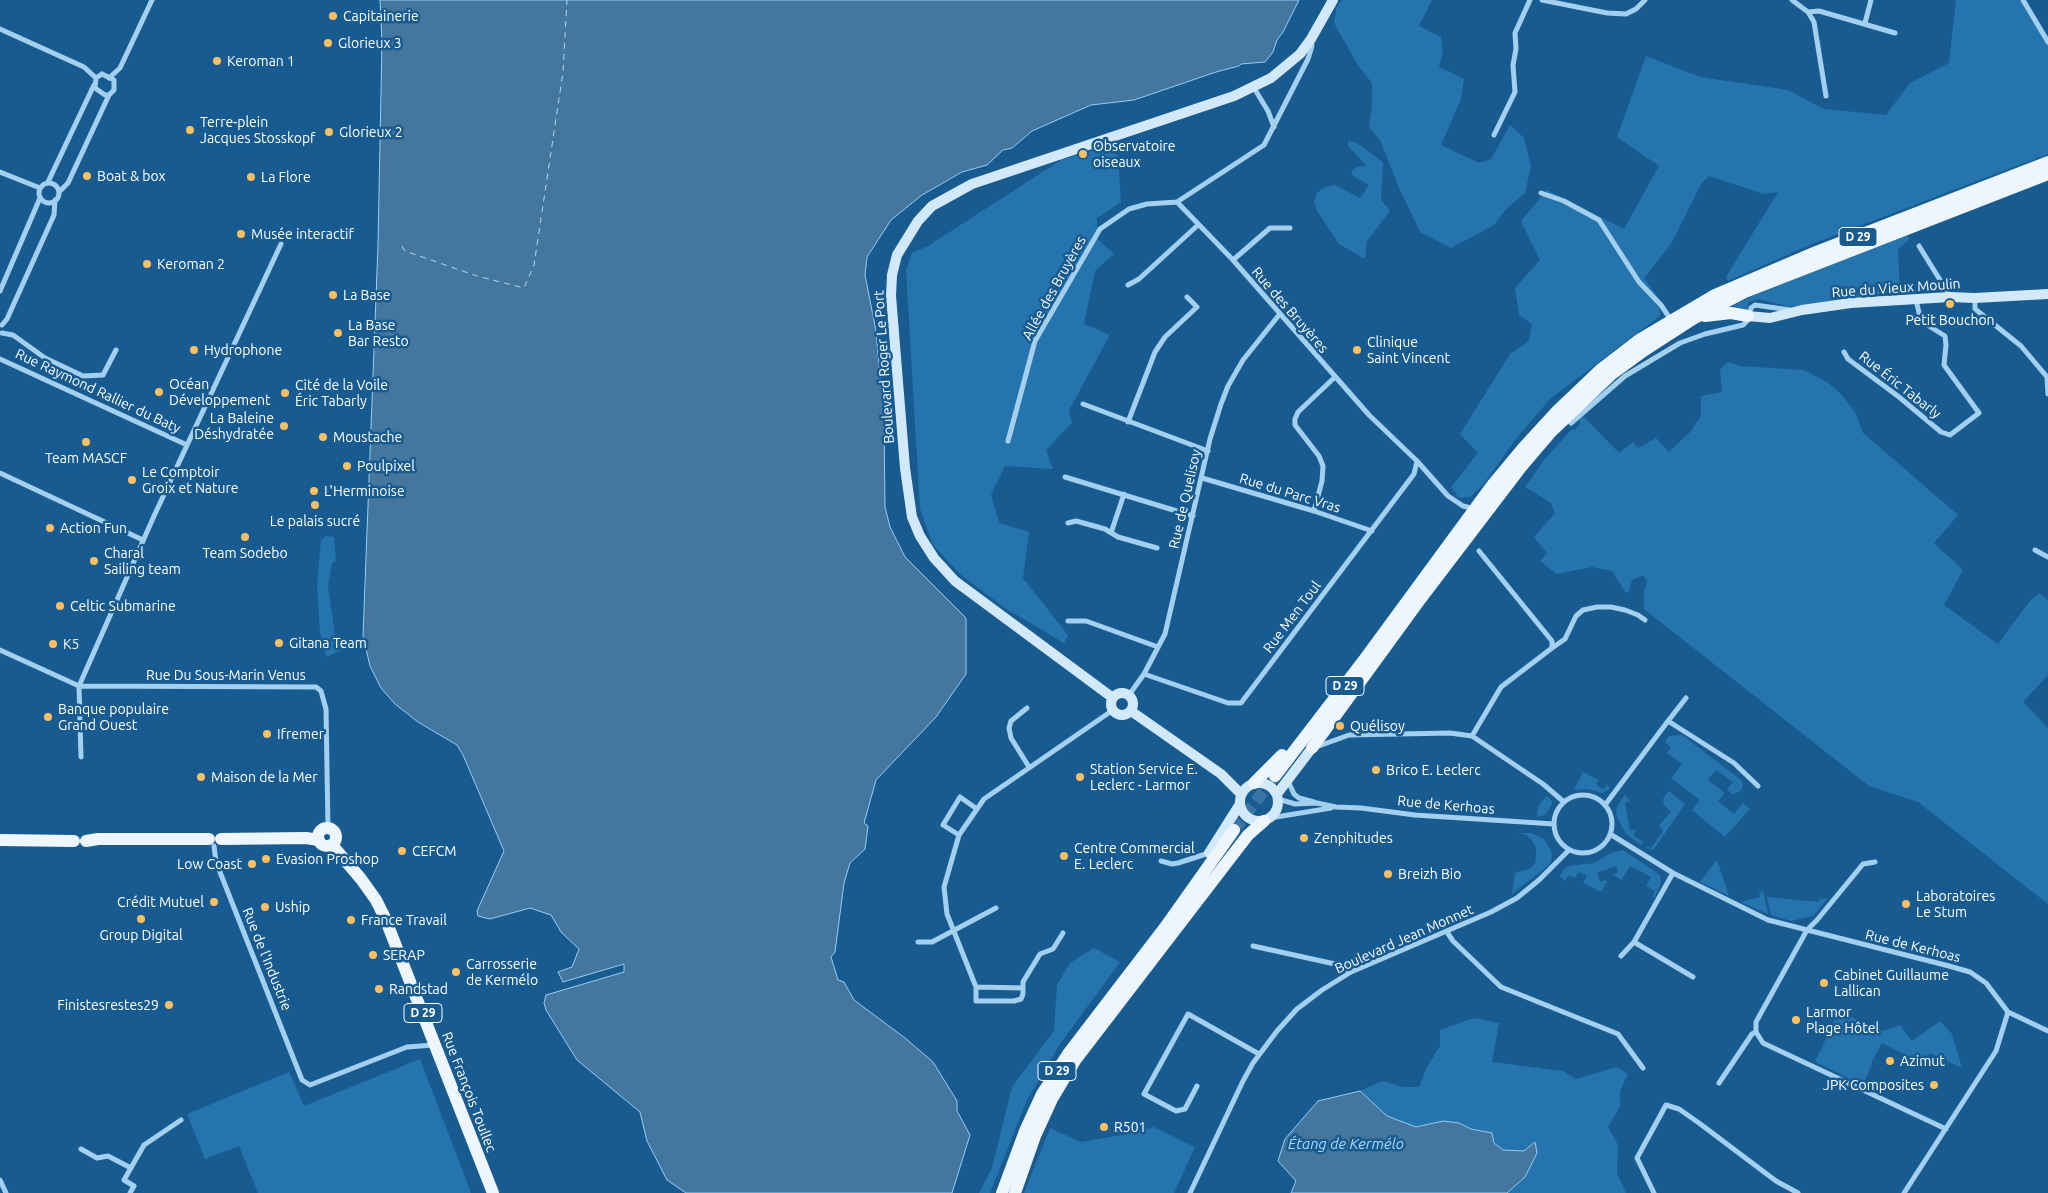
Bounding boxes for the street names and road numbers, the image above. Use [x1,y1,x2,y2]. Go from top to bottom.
road number: D 29 [1839,228,1877,246]
street label: Allée des Bruyères [1019,233,1089,343]
street label: Rue des Bruyères [1248,264,1332,356]
street label: Rue du Vieux Moulin [1831,275,1961,301]
street label: Boulevard Roger Le Port [870,290,898,444]
street label: Rue Raymond Rallier du Baty [13,345,183,437]
street label: Rue Éric Tabarly [1856,348,1944,422]
street label: Rue de Quelisoy [1165,448,1205,550]
street label: Rue du Parc Vras [1237,470,1343,516]
street label: Rue Men Toul [1260,578,1324,656]
street label: Rue Du Sous-Marin Venus [146,667,306,683]
road number: D 29 [1326,676,1364,696]
street label: Rue de Kerhoas [1397,792,1495,818]
street label: Boulevard Jean Monnet [1332,901,1476,977]
street label: Rue de l'Industrie [239,905,295,1013]
street label: Rue de Kerhoas [1864,926,1962,966]
road number: D 29 [404,1004,442,1022]
street label: Rue François Toullec [438,1029,500,1155]
road number: D 29 [1038,1062,1076,1080]

